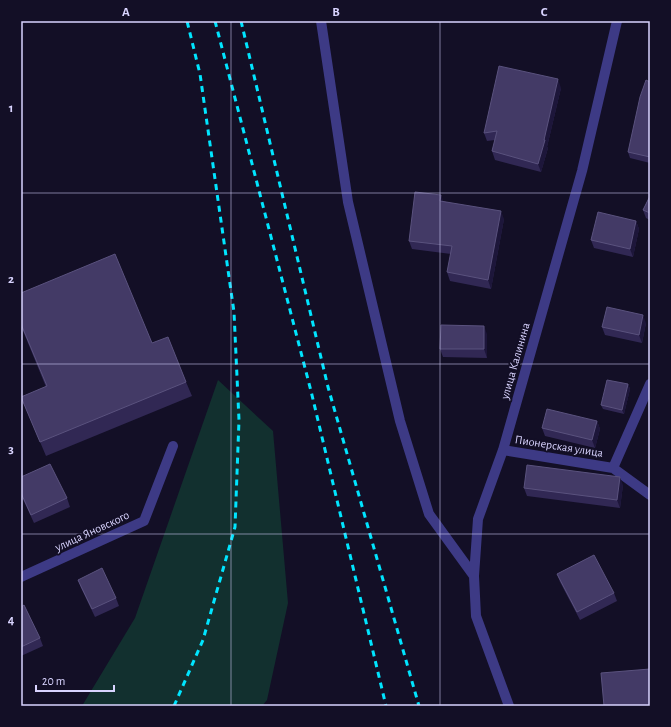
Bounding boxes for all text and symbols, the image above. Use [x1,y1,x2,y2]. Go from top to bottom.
text: A [122,6,130,19]
text: B [332,6,340,19]
text: C [541,6,548,19]
text: 1 [9,102,13,115]
text: 2 [8,273,14,286]
street label: улица Калинина [498,321,533,402]
street label: Пионерская улица [514,433,605,460]
text: 3 [8,443,14,456]
street label: улица Яновского [52,508,132,555]
text: 4 [8,614,15,627]
scale bar [36,667,114,693]
text: 20 m [42,675,65,687]

